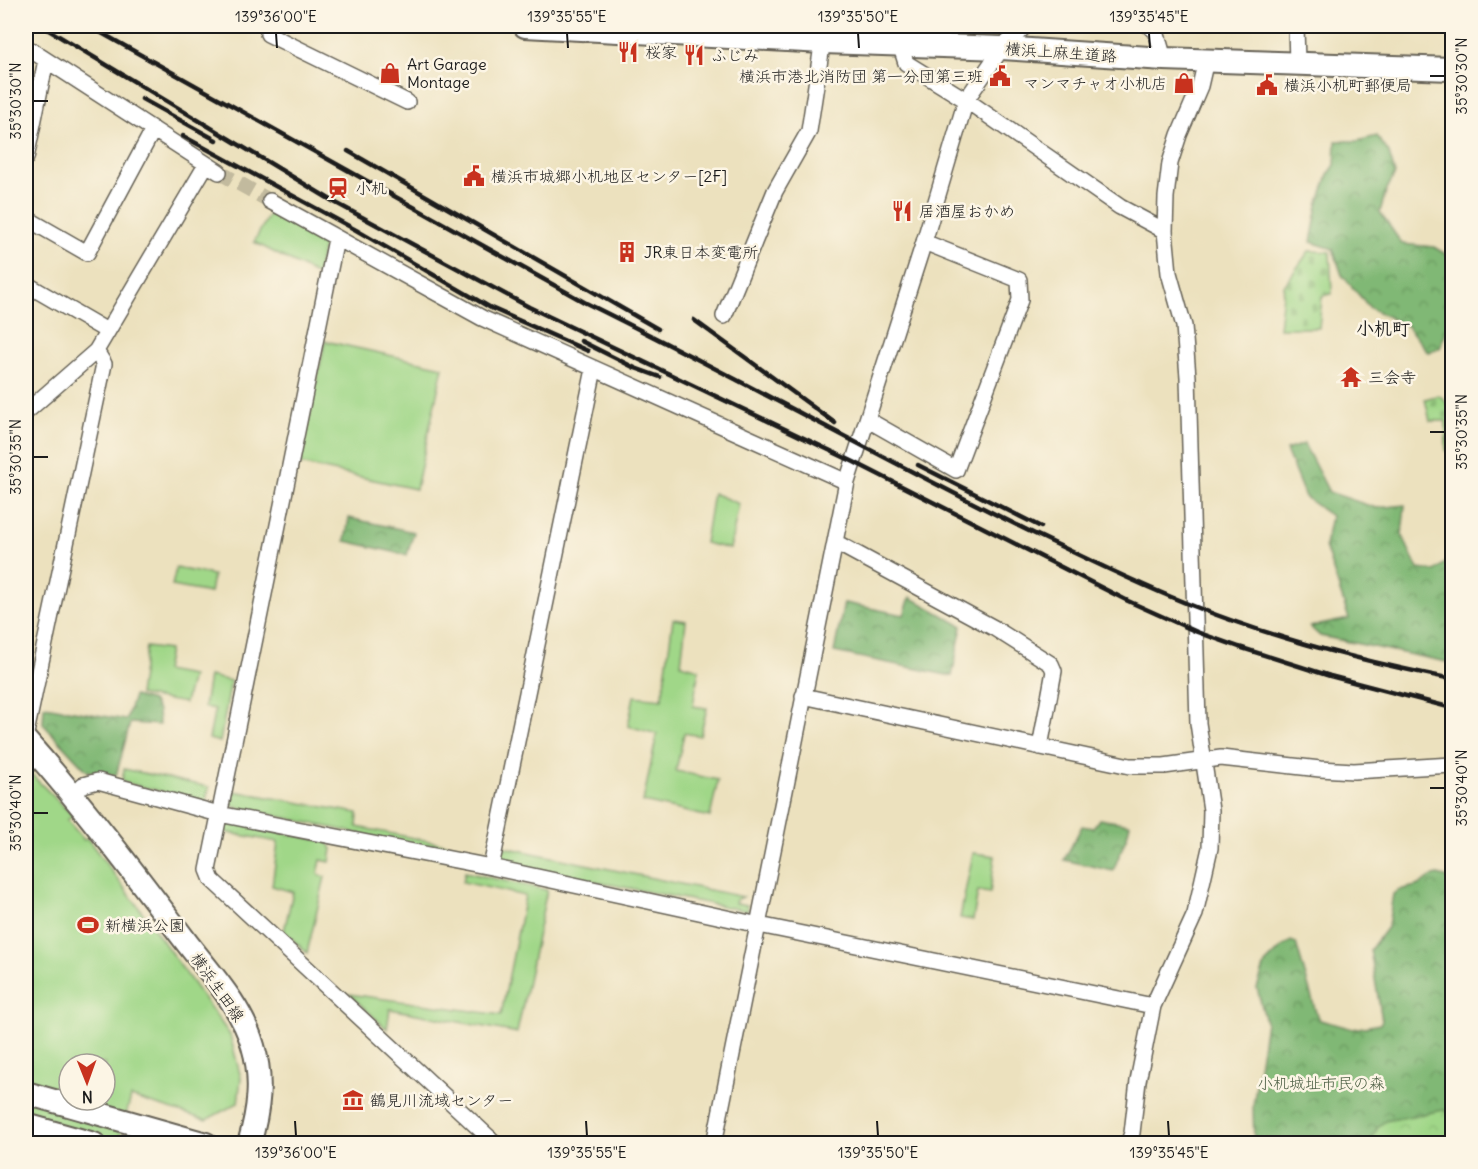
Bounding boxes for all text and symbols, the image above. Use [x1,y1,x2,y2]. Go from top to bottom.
text: 139°36'00"E [235,7,317,26]
text: 139°35'55"E [527,7,607,26]
text: 139°35'50"E [818,7,898,26]
text: 139°35'45"E [1110,7,1189,26]
text: 35°30'30"N [1452,37,1471,115]
street label: 横浜上麻生道路 [1004,38,1118,66]
restaurant icon: 桜家 [616,40,640,64]
place label: 桜家 [645,42,677,62]
restaurant icon: ふじみ [682,43,706,67]
place label: ふじみ [711,45,759,65]
place label: Art Garage Montage [407,54,487,92]
shop icon: Art Garage Montage [378,61,402,85]
text: 35°30'30"N [6,62,25,140]
public building icon: 横浜市港北消防団 第一分団第三班 [988,64,1012,88]
place label: 横浜市港北消防団 第一分団第三班 [739,66,983,86]
shop icon: マンマチャオ小机店 [1172,71,1196,95]
place label: マンマチャオ小机店 [1023,73,1167,93]
public building icon: 横浜小机町郵便局 [1255,73,1279,97]
place label: 横浜小机町郵便局 [1284,75,1412,95]
public building icon: 横浜市城郷小机地区センター[2F] [462,164,486,188]
place label: 横浜市城郷小机地区センター[2F] [491,166,727,186]
station icon: 小机 [326,176,350,200]
place label: 小机 [355,178,387,198]
restaurant icon: 居酒屋おかめ [890,199,914,223]
place label: 居酒屋おかめ [919,201,1015,221]
building icon: JR東日本変電所 [615,240,639,264]
place label: JR東日本変電所 [644,242,759,262]
district label: 小机町 [1356,317,1410,340]
temple icon: 三会寺 [1339,365,1363,389]
place label: 三会寺 [1368,367,1416,387]
text: 35°30'35"N [1452,394,1471,470]
text: 35°30'35"N [6,419,25,495]
text: 35°30'40"N [1452,749,1471,827]
text: 35°30'40"N [6,774,25,852]
sports icon: 新横浜公園 [76,913,100,937]
place label: 新横浜公園 [105,915,185,935]
street label: 横浜生田線 [187,948,249,1026]
north arrow [57,1052,117,1112]
park label: 小机城址市民の森 [1257,1073,1385,1093]
text: N [82,1087,93,1107]
museum icon: 鶴見川流域センター [341,1088,365,1112]
place label: 鶴見川流域センター [370,1090,513,1110]
text: 139°36'00"E [255,1143,337,1162]
text: 139°35'55"E [547,1143,627,1162]
text: 139°35'50"E [838,1143,918,1162]
text: 139°35'45"E [1130,1143,1209,1162]

